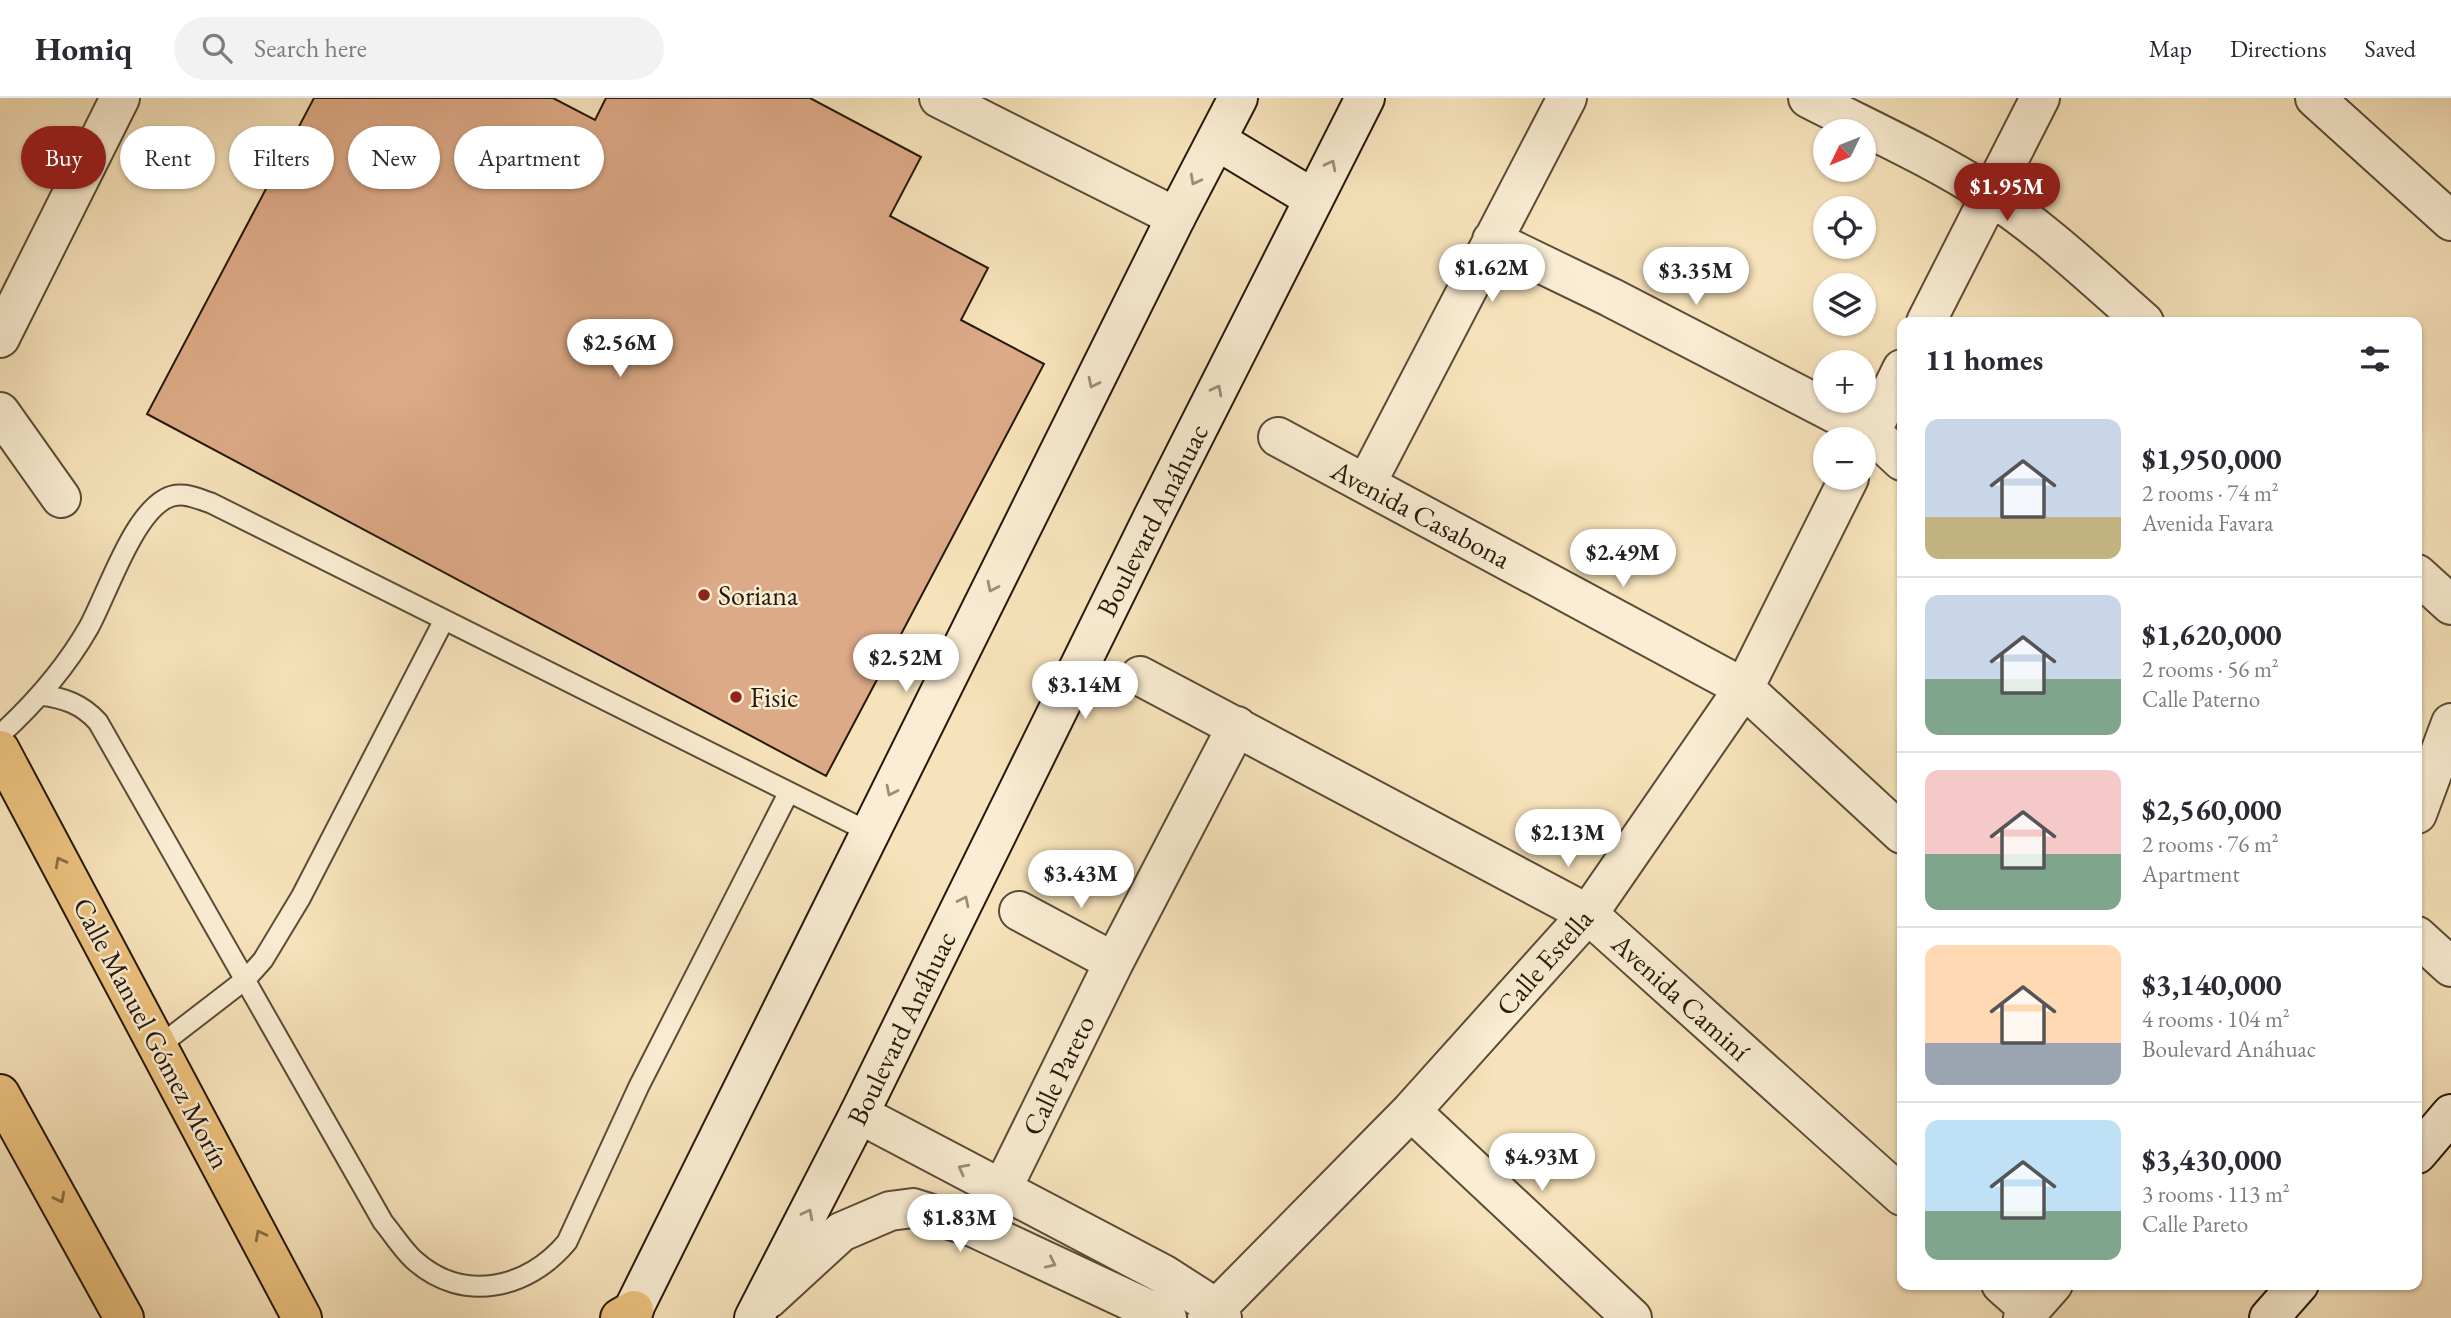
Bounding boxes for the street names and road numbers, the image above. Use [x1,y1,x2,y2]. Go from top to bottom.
street label: Boulevard Anáhuac [1088,417,1216,623]
street label: Avenida Casabona [1324,451,1518,577]
street label: Calle Manuel Gómez Morín [65,891,239,1175]
street label: Calle Estella [1488,900,1601,1023]
street label: Boulevard Anáhuac [838,925,964,1131]
street label: Avenida Caminí [1604,925,1758,1069]
street label: Calle Pareto [1014,1009,1102,1141]

